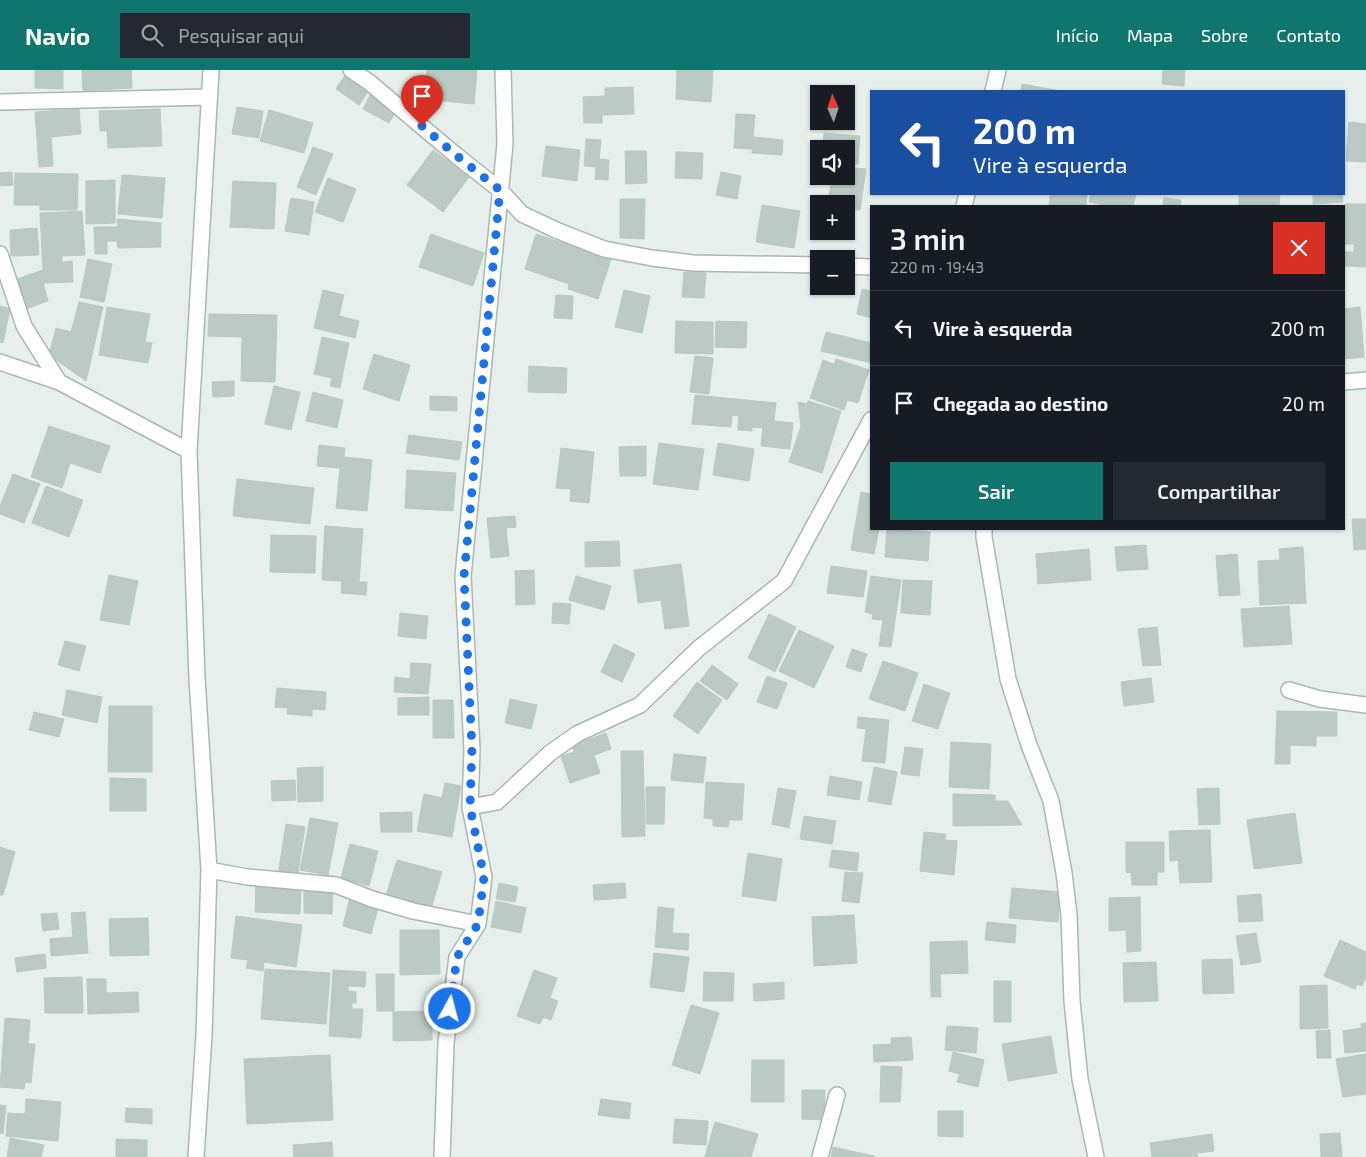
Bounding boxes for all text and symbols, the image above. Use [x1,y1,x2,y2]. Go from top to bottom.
search box [120,13,470,58]
text: Navio [25,21,90,50]
icon: search [138,21,166,49]
text: Pesquisar aqui [178,24,304,47]
text: Início [1056,24,1099,46]
text: Mapa [1127,24,1173,46]
text: Sobre [1201,24,1248,46]
text: Contato [1276,24,1341,46]
pin [401,75,443,126]
icon: arrive [408,82,436,110]
north arrow [810,85,855,130]
map controls [810,85,855,295]
text: 200 m [973,109,1076,151]
icon: left [890,110,955,175]
button: sound [810,140,855,185]
text: Vire à esquerda [973,151,1127,177]
button: + [810,195,855,240]
text: 3 min [890,220,966,256]
button: close [1273,222,1325,274]
button: − [810,250,855,295]
text: 220 m · 19:43 [890,257,984,276]
icon: left [890,314,918,342]
text: Vire à esquerda [933,317,1072,340]
text: 200 m [1271,317,1325,340]
icon: arrive [890,389,918,417]
text: Chegada ao destino [933,392,1108,415]
text: 20 m [1282,392,1325,415]
button: Sair [890,462,1103,520]
button: Compartilhar [1113,462,1325,520]
position arrow [423,982,475,1034]

